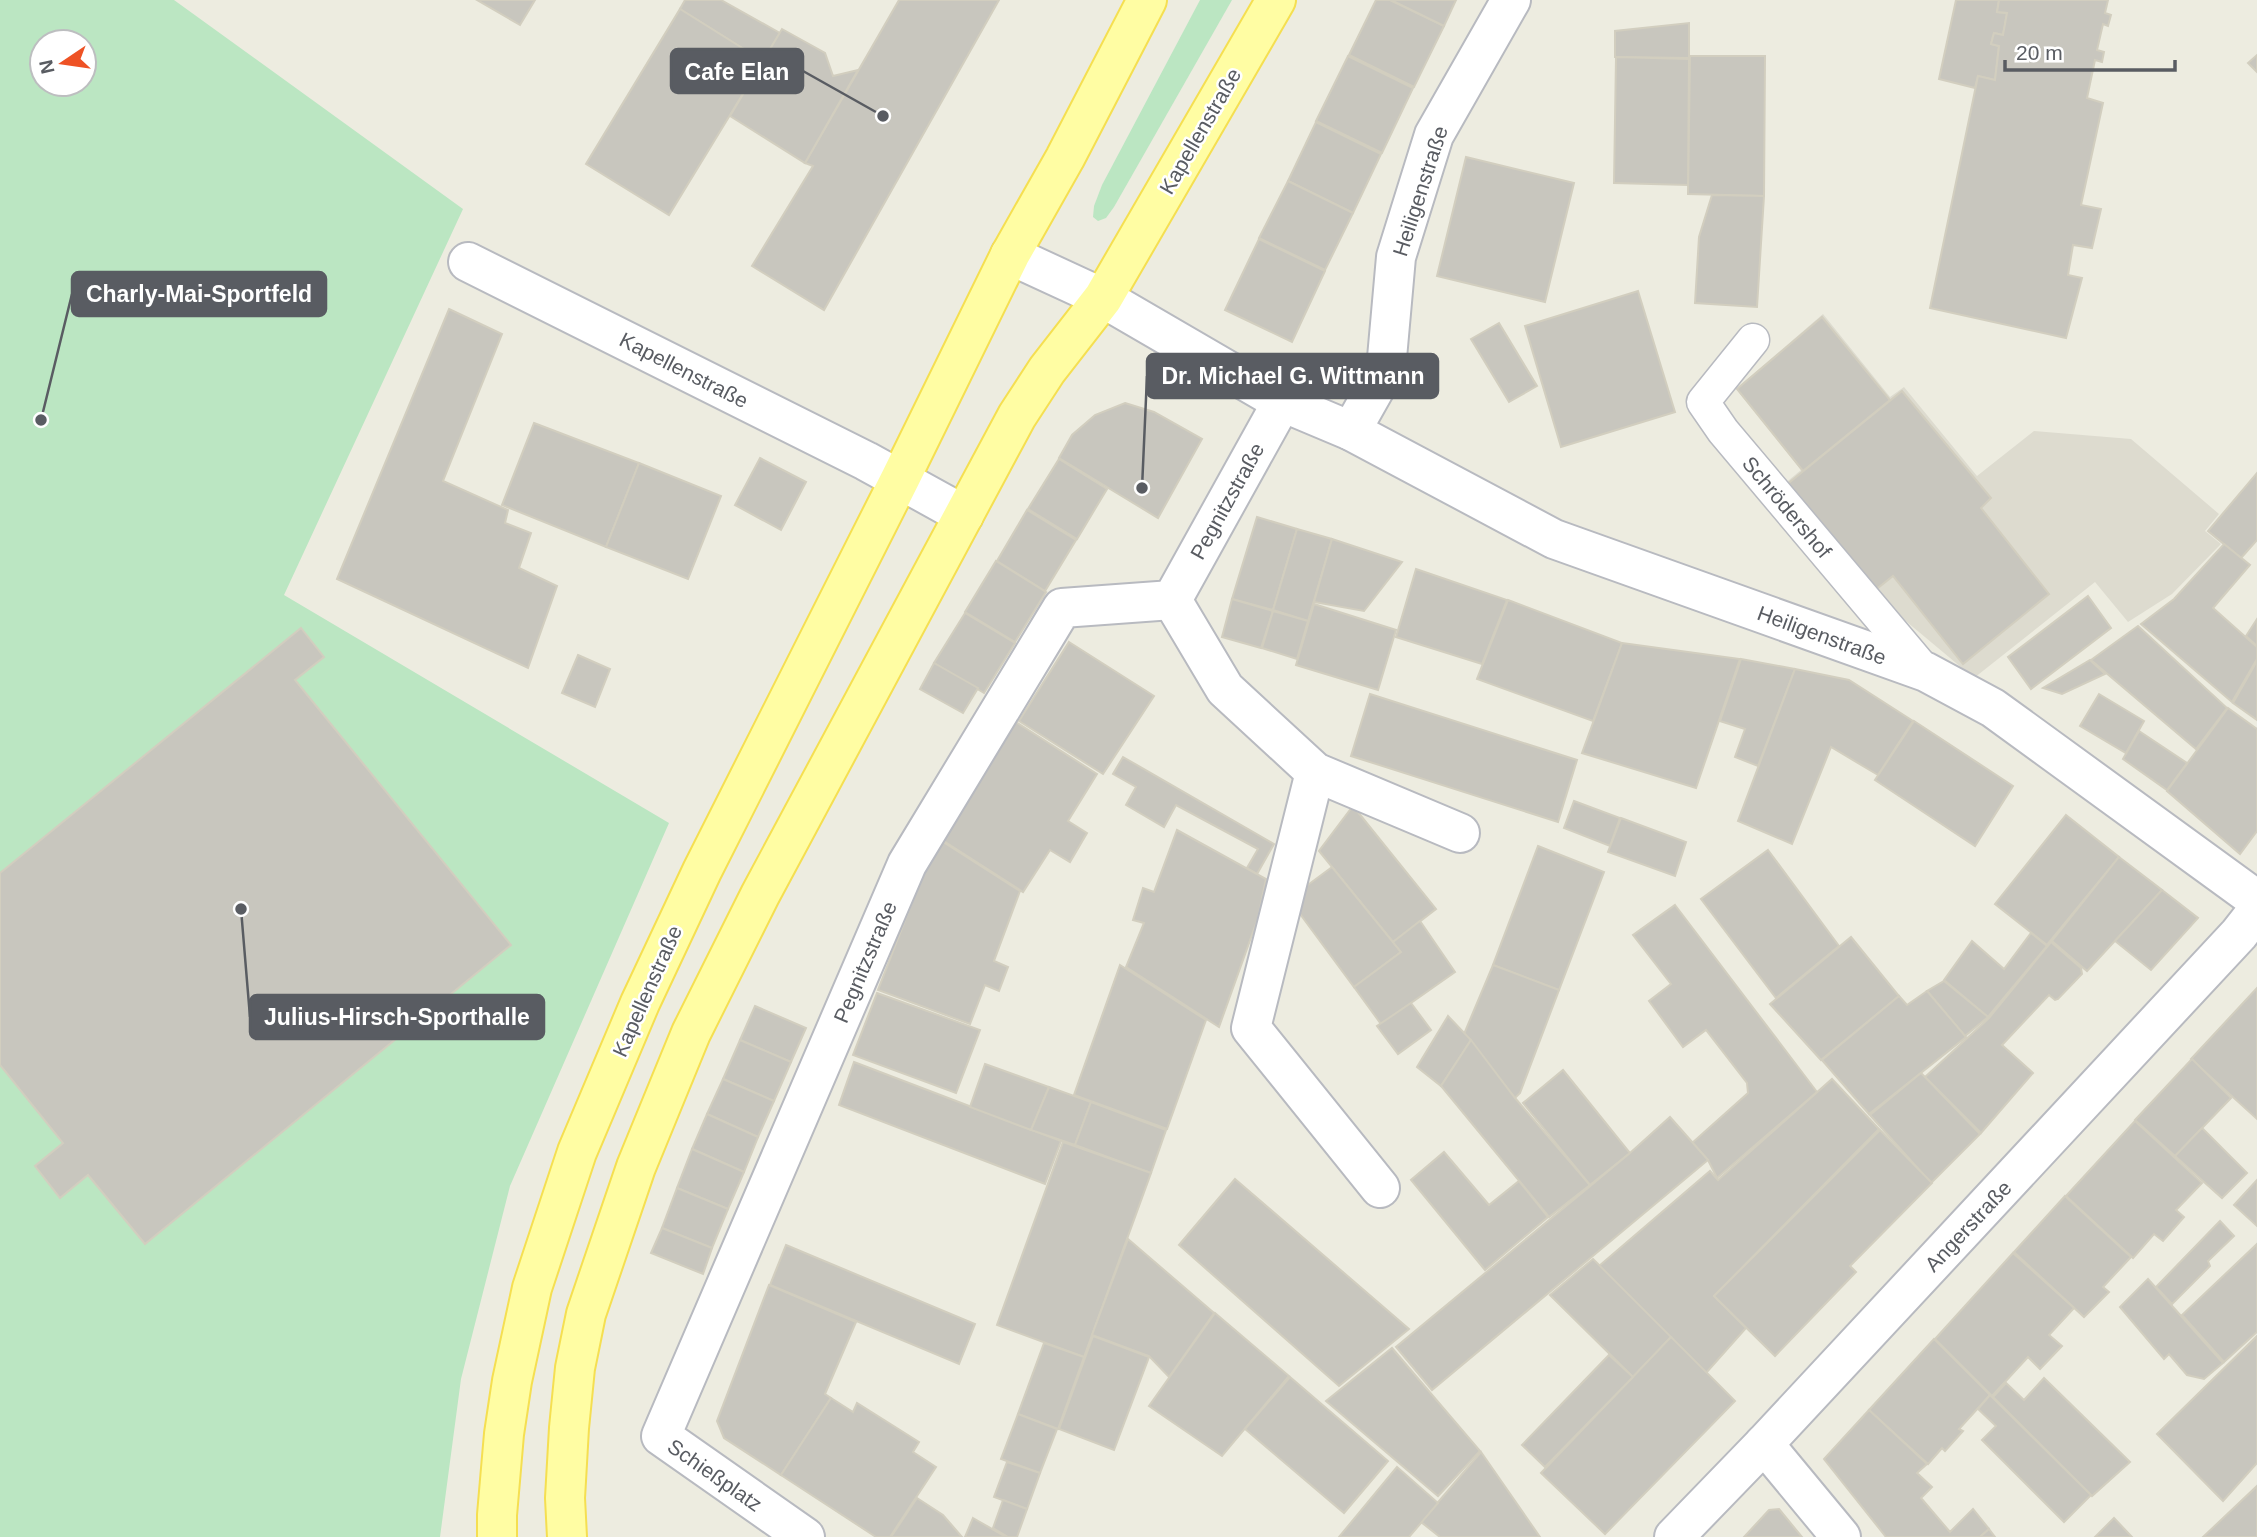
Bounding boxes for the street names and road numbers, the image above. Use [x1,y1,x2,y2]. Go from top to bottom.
street label: Kapellenstraße [1155,64,1245,198]
street label: Heiligenstraße [1388,123,1452,259]
street label: Kapellenstraße [616,328,752,412]
street label: Pegnitzstraße [1186,439,1268,563]
street label: Schrödershof [1738,452,1836,562]
street label: Heiligenstraße [1754,601,1890,669]
street label: Pegnitzstraße [829,898,901,1026]
street label: Kapellenstraße [608,922,686,1060]
street label: Angerstraße [1920,1176,2016,1276]
street label: Schießplatz [663,1434,767,1516]

